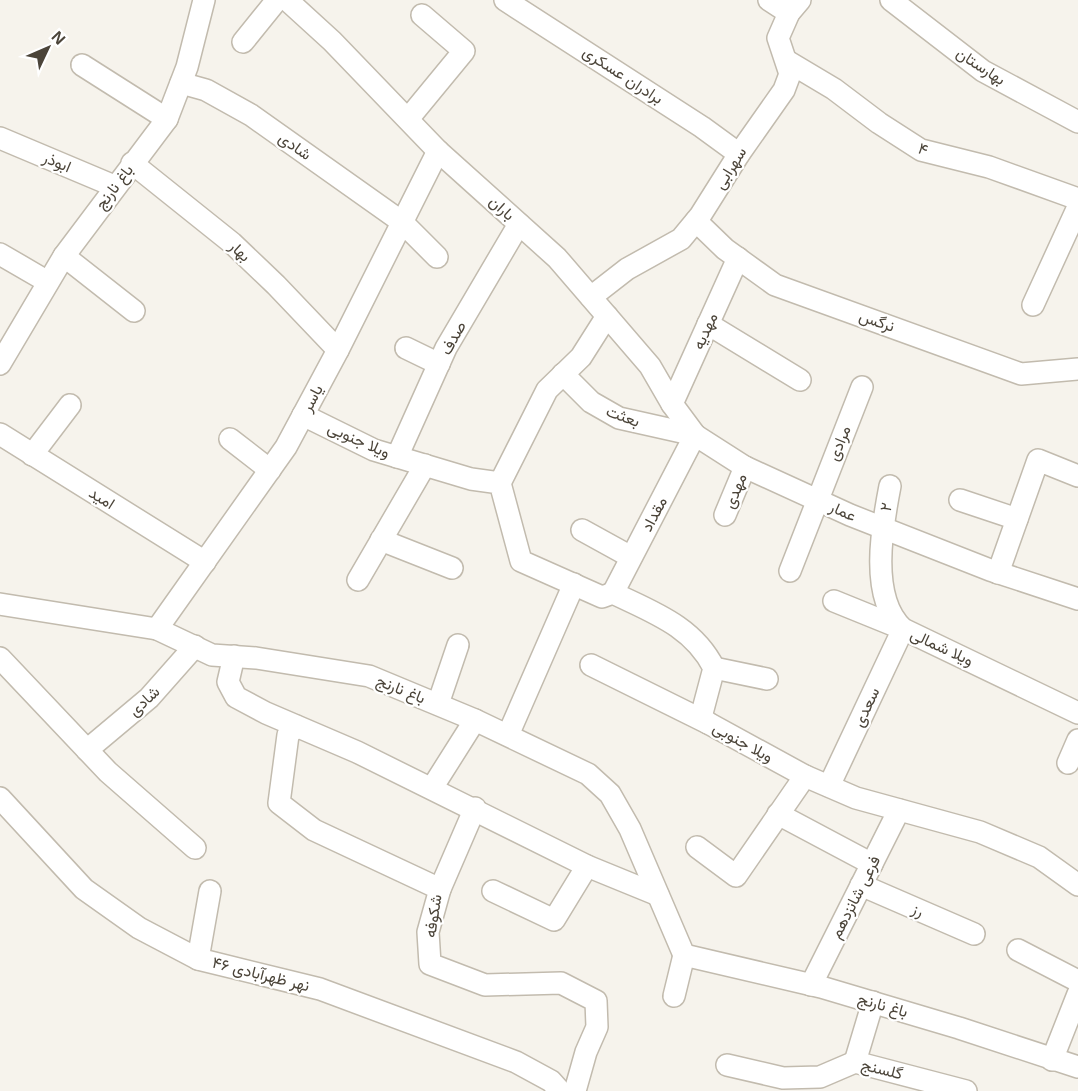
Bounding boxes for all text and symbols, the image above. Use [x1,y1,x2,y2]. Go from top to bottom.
north arrow [18,18,78,78]
text: N [48,28,69,48]
street label: برادران عسکری [579,43,666,109]
street label: بهارستان [952,44,1009,90]
street label: شادی [274,129,315,165]
street label: ۴ [916,139,930,159]
street label: سهرابی [711,144,751,193]
street label: ابوذر [39,148,74,177]
street label: باغ نارنج [92,161,139,214]
street label: باران [485,192,518,225]
street label: بهار [224,237,254,266]
street label: نرگس [856,307,897,337]
street label: مهدیه [689,310,723,353]
street label: صدف [437,318,469,358]
street label: یاسر [297,382,328,416]
street label: بعثت [604,402,642,431]
street label: ویلا جنوبی [325,419,393,463]
street label: مرادی [824,423,856,464]
street label: مهدی [720,471,752,512]
street label: امید [86,484,118,513]
street label: مقداد [638,494,670,534]
street label: عمار [825,497,859,526]
street label: ۲ [877,501,895,513]
street label: ویلا شمالی [907,625,976,671]
street label: باغ نارنج [373,672,428,709]
street label: شادی [125,683,164,721]
street label: سعدی [850,685,884,730]
street label: ویلا جنوبی [709,719,776,767]
street label: فرعی شانزدهم [827,853,885,942]
street label: شکوفه [421,893,447,939]
street label: رز [908,900,926,922]
street label: نهر ظهرآبادی ۴۶ [210,954,311,996]
street label: باغ نارنج [855,990,910,1023]
street label: گلسنج [859,1056,904,1085]

